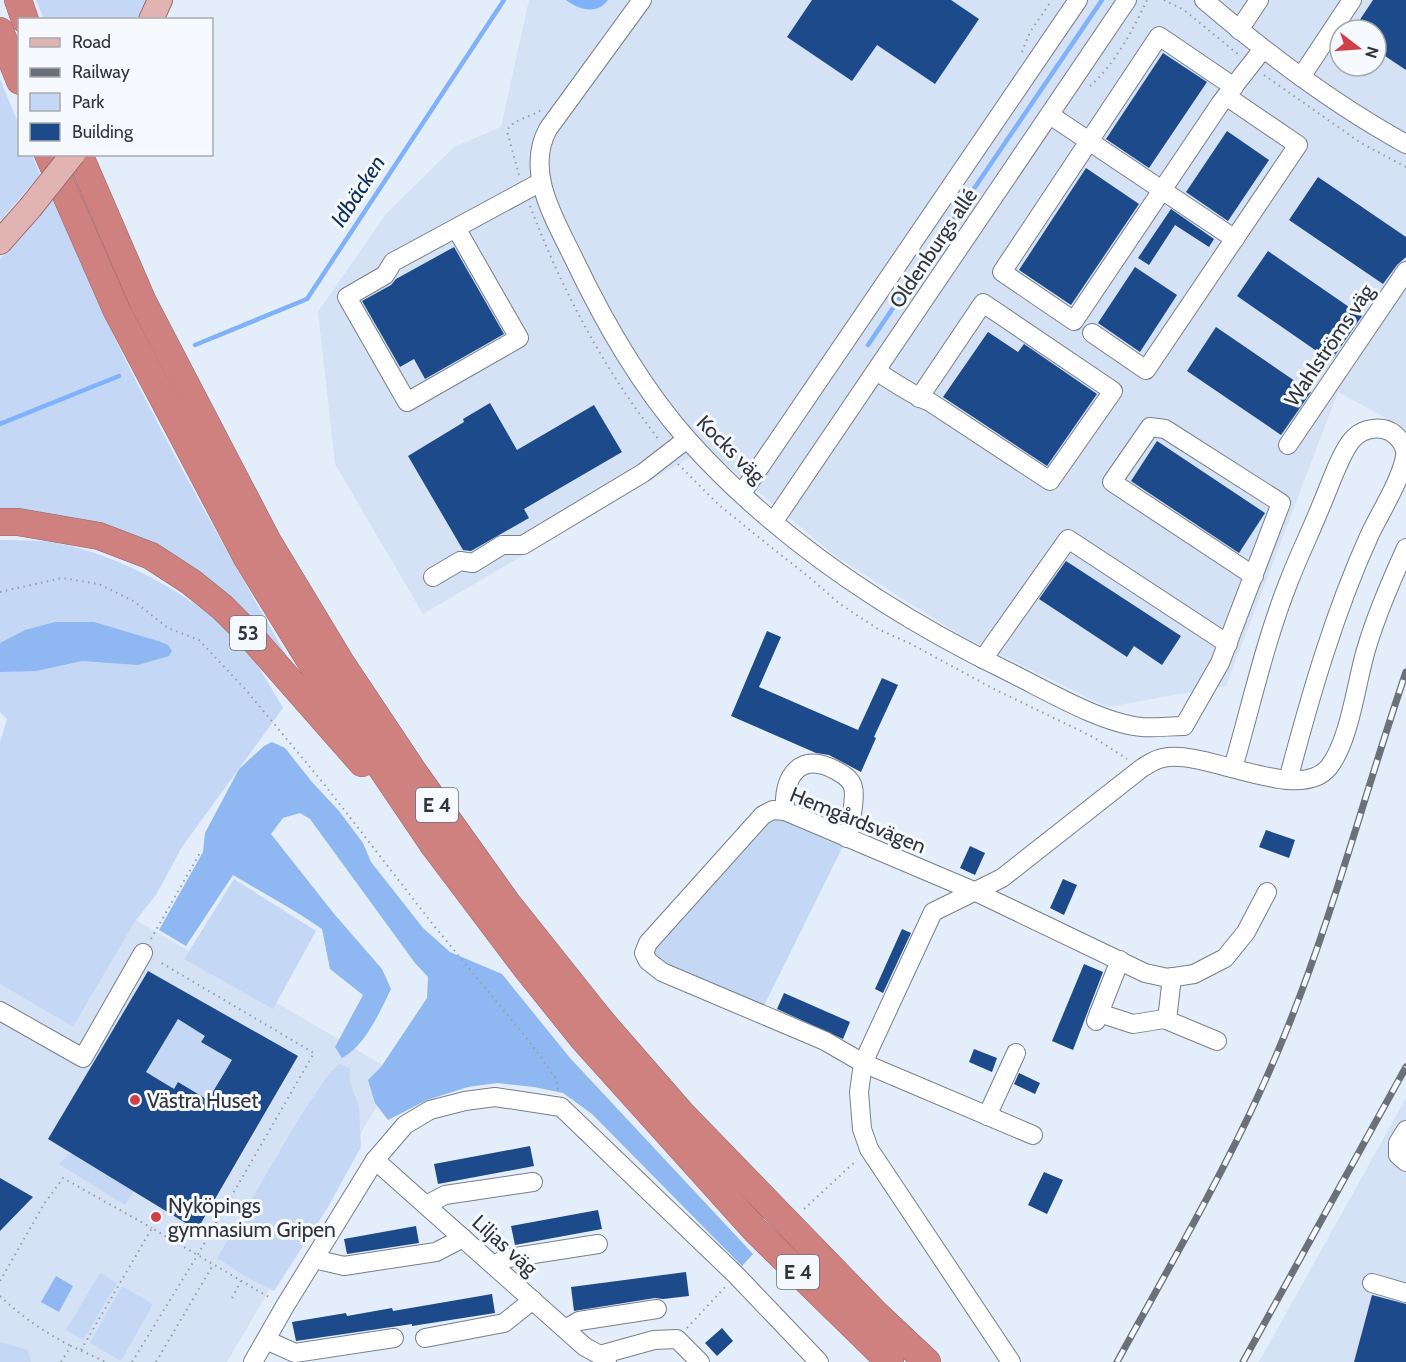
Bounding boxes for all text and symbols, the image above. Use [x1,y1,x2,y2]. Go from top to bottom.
legend [18,18,213,156]
north arrow [1328,18,1388,78]
text: Road [72,31,111,53]
text: N [1361,44,1383,60]
text: Railway [72,61,130,83]
text: Park [72,91,105,113]
text: Building [72,121,134,143]
water label: Idbäcken [325,150,391,232]
street label: Oldenburgs allé [884,183,982,312]
street label: Wahlströms väg [1279,279,1379,411]
street label: Kocks väg [692,410,771,489]
road number: 53 [230,616,266,650]
street label: Hemgårdsvägen [786,781,930,859]
road number: E 4 [416,788,458,822]
place label: Västra Huset [147,1088,258,1113]
marker: Västra Huset [128,1093,142,1107]
place label: Nyköpings gymnasium Gripen [168,1193,336,1242]
street label: Liljas väg [467,1209,543,1282]
marker: Nyköpings gymnasium Gripen [149,1210,163,1224]
road number: E 4 [777,1255,819,1289]

